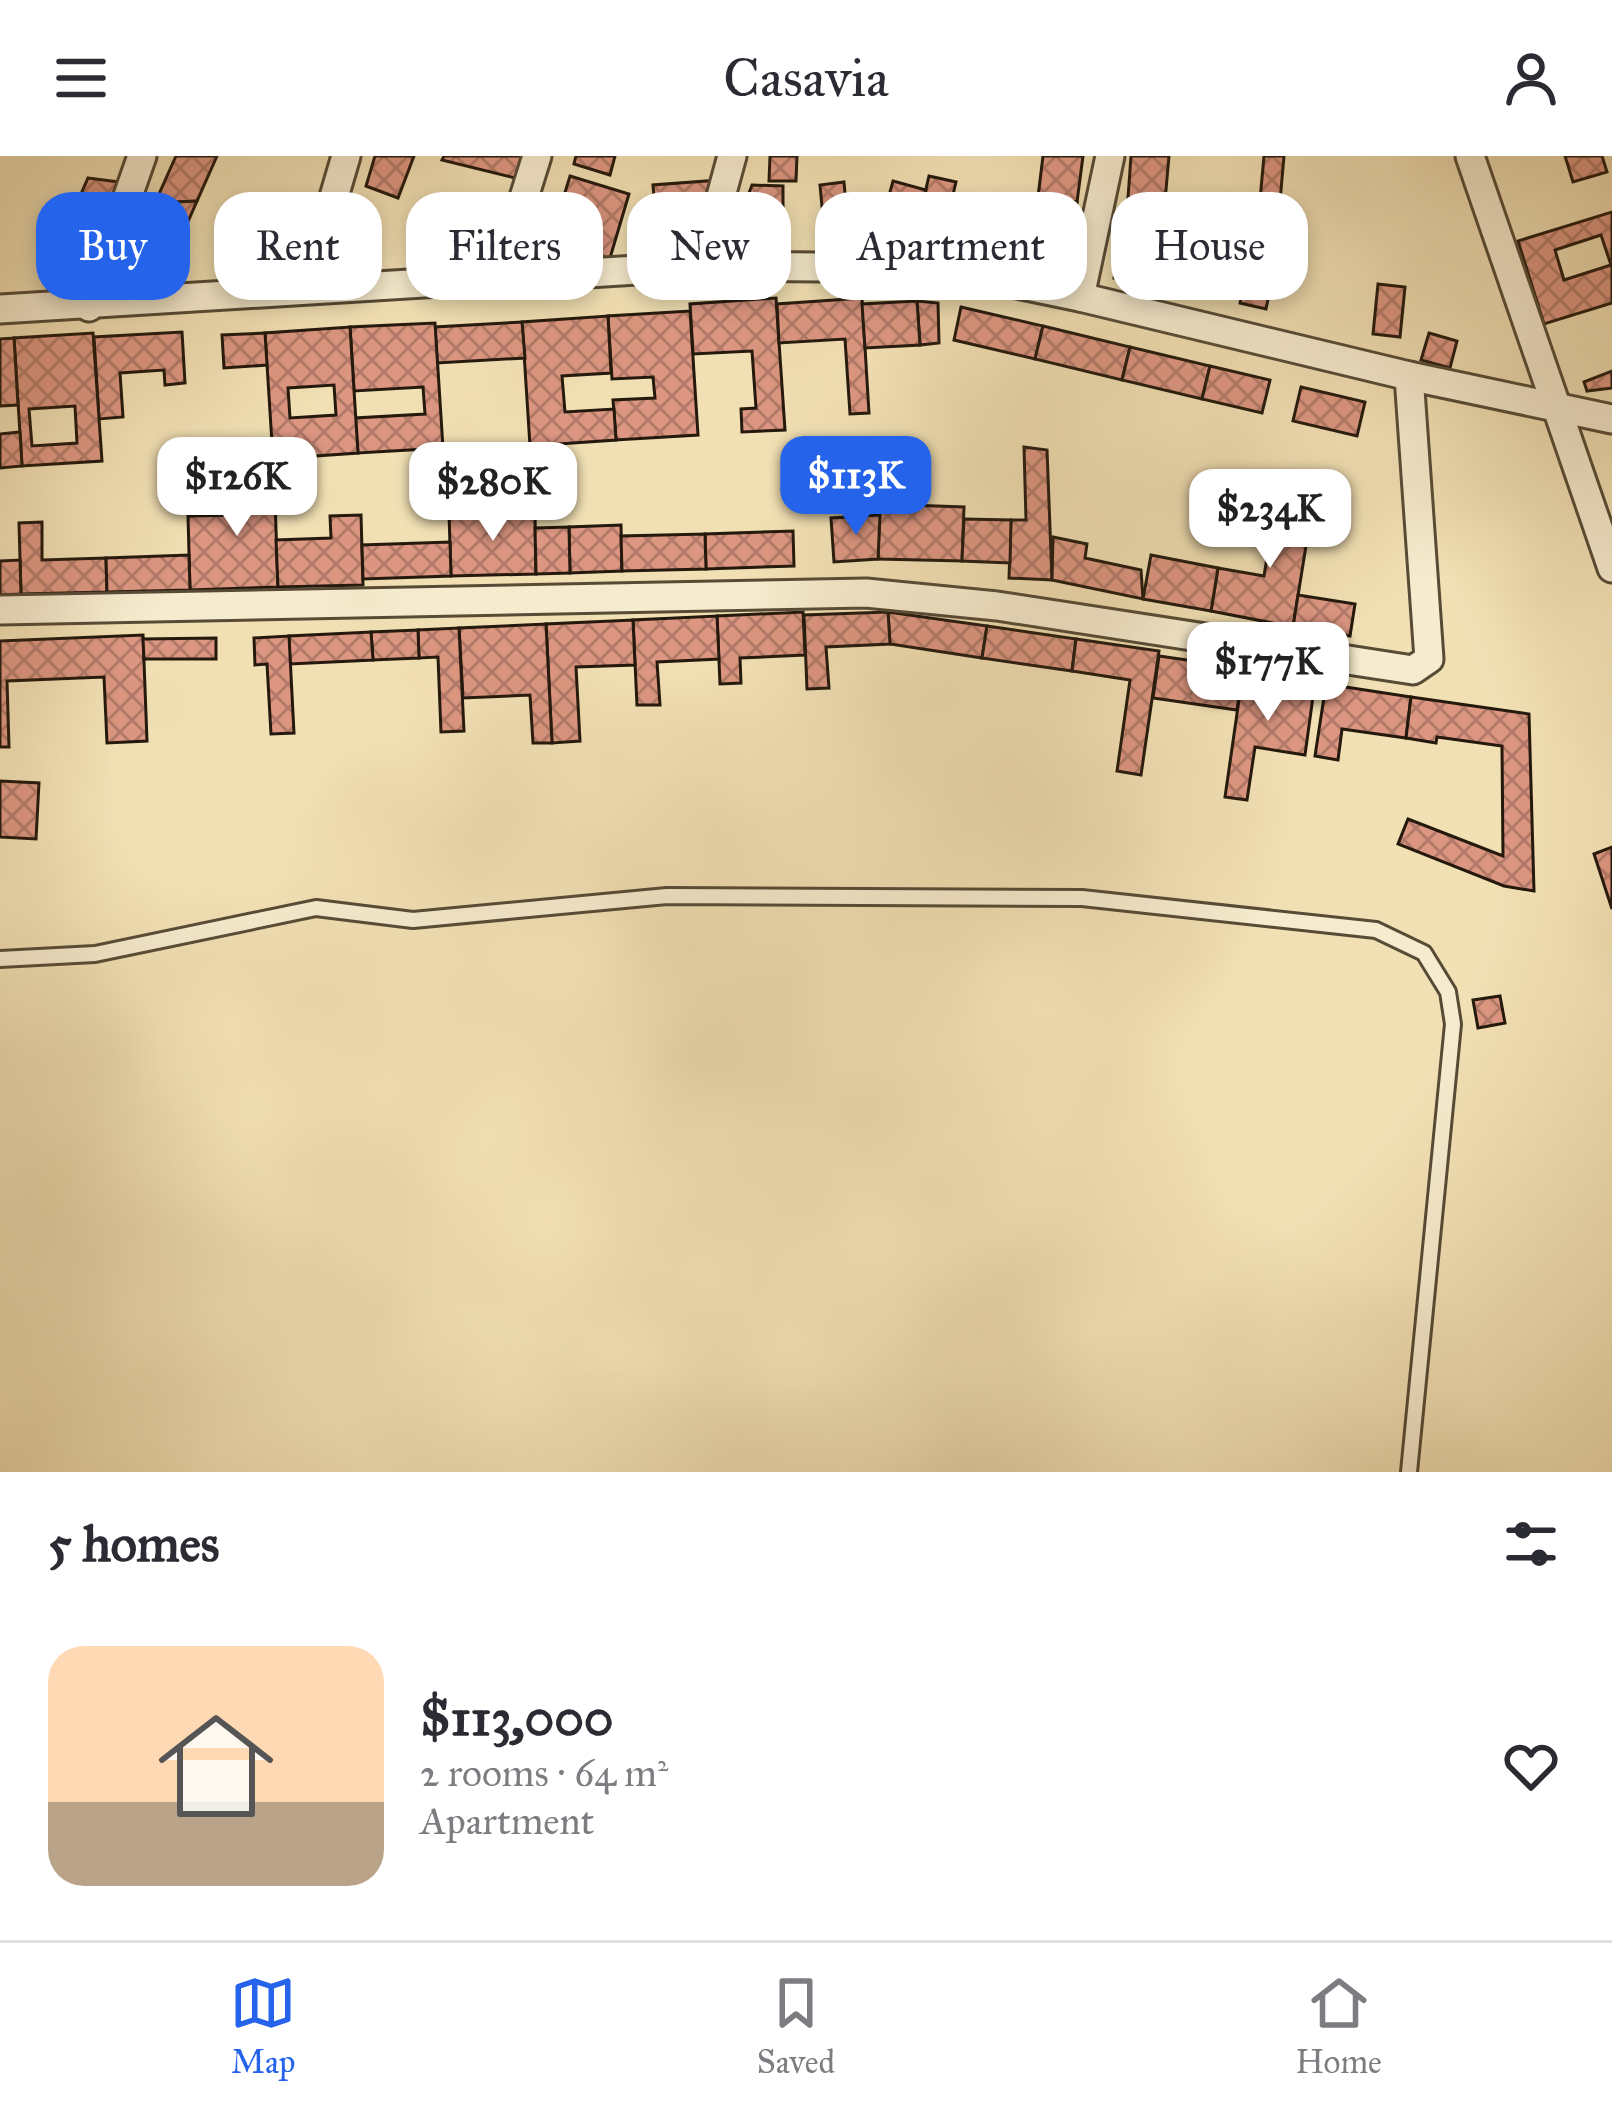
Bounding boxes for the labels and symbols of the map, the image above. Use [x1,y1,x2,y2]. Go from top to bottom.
pin: $113K [772,436,940,538]
pin: $126K [153,437,321,539]
pin: $280K [409,442,577,544]
pin: $234K [1186,469,1354,571]
pin: $177K [1184,622,1352,724]

